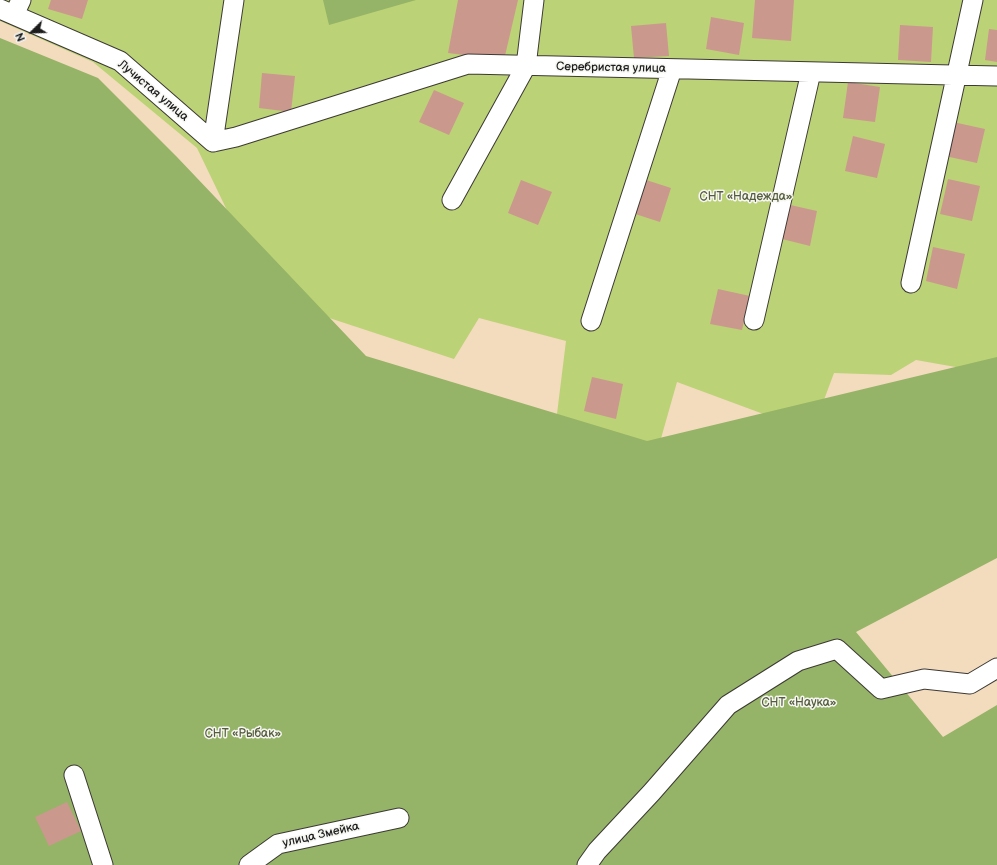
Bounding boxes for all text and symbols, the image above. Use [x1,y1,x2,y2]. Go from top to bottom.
north arrow [12,12,52,52]
text: N [13,31,28,43]
street label: Лучистая улица [115,57,191,125]
street label: Серебристая улица [556,60,666,76]
park label: СНТ «Надежда» [700,190,792,204]
park label: СНТ «Наука» [761,696,837,710]
park label: СНТ «Рыбак» [205,727,281,741]
street label: улица Змейка [281,819,361,851]

